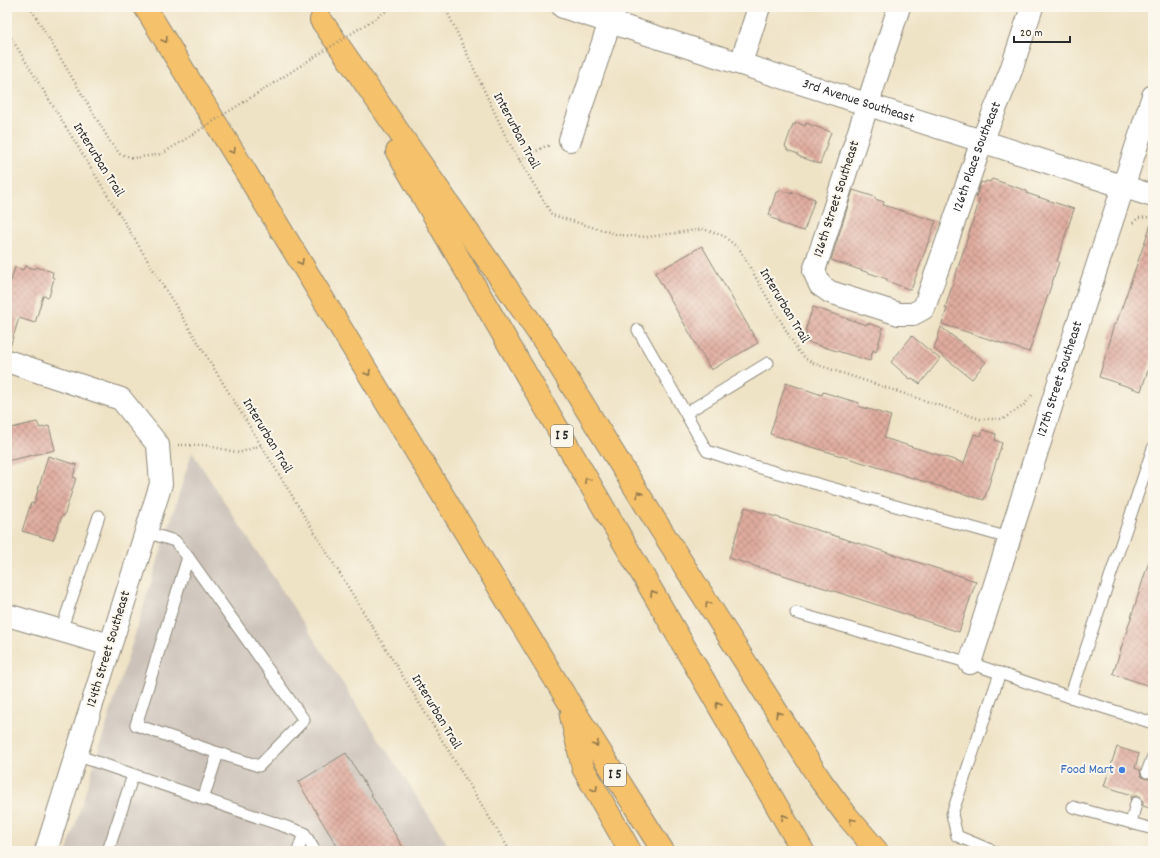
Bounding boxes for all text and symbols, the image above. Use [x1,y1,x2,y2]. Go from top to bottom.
scale bar [1014,18,1070,44]
text: 20 m [1020,25,1043,42]
one-way arrow [161,36,168,43]
street label: 3rd Avenue Southeast [800,74,917,129]
street label: Interurban Trail [487,89,545,173]
street label: 126th Place Southeast [948,99,1007,215]
street label: Interurban Trail [67,119,129,202]
street label: 126th Street Southeast [809,138,865,260]
one-way arrow [228,147,236,154]
one-way arrow [296,258,303,265]
street label: Interurban Trail [754,265,815,348]
street label: 127th Street Southeast [1032,319,1088,439]
one-way arrow [364,369,371,376]
street label: Interurban Trail [237,395,298,478]
road number: I 5 [551,425,573,447]
one-way arrow [585,477,592,484]
one-way arrow [637,492,644,499]
street label: 124th Street Southeast [82,588,136,710]
one-way arrow [650,590,657,597]
one-way arrow [706,601,713,608]
street label: Interurban Trail [406,671,467,754]
one-way arrow [716,702,723,709]
one-way arrow [776,711,783,718]
one-way arrow [591,740,598,747]
place label: Food Mart [1060,760,1114,780]
road number: I 5 [604,764,626,786]
marker: Food Mart [1117,765,1127,775]
one-way arrow [591,785,598,792]
one-way arrow [781,814,788,821]
one-way arrow [849,819,856,826]

